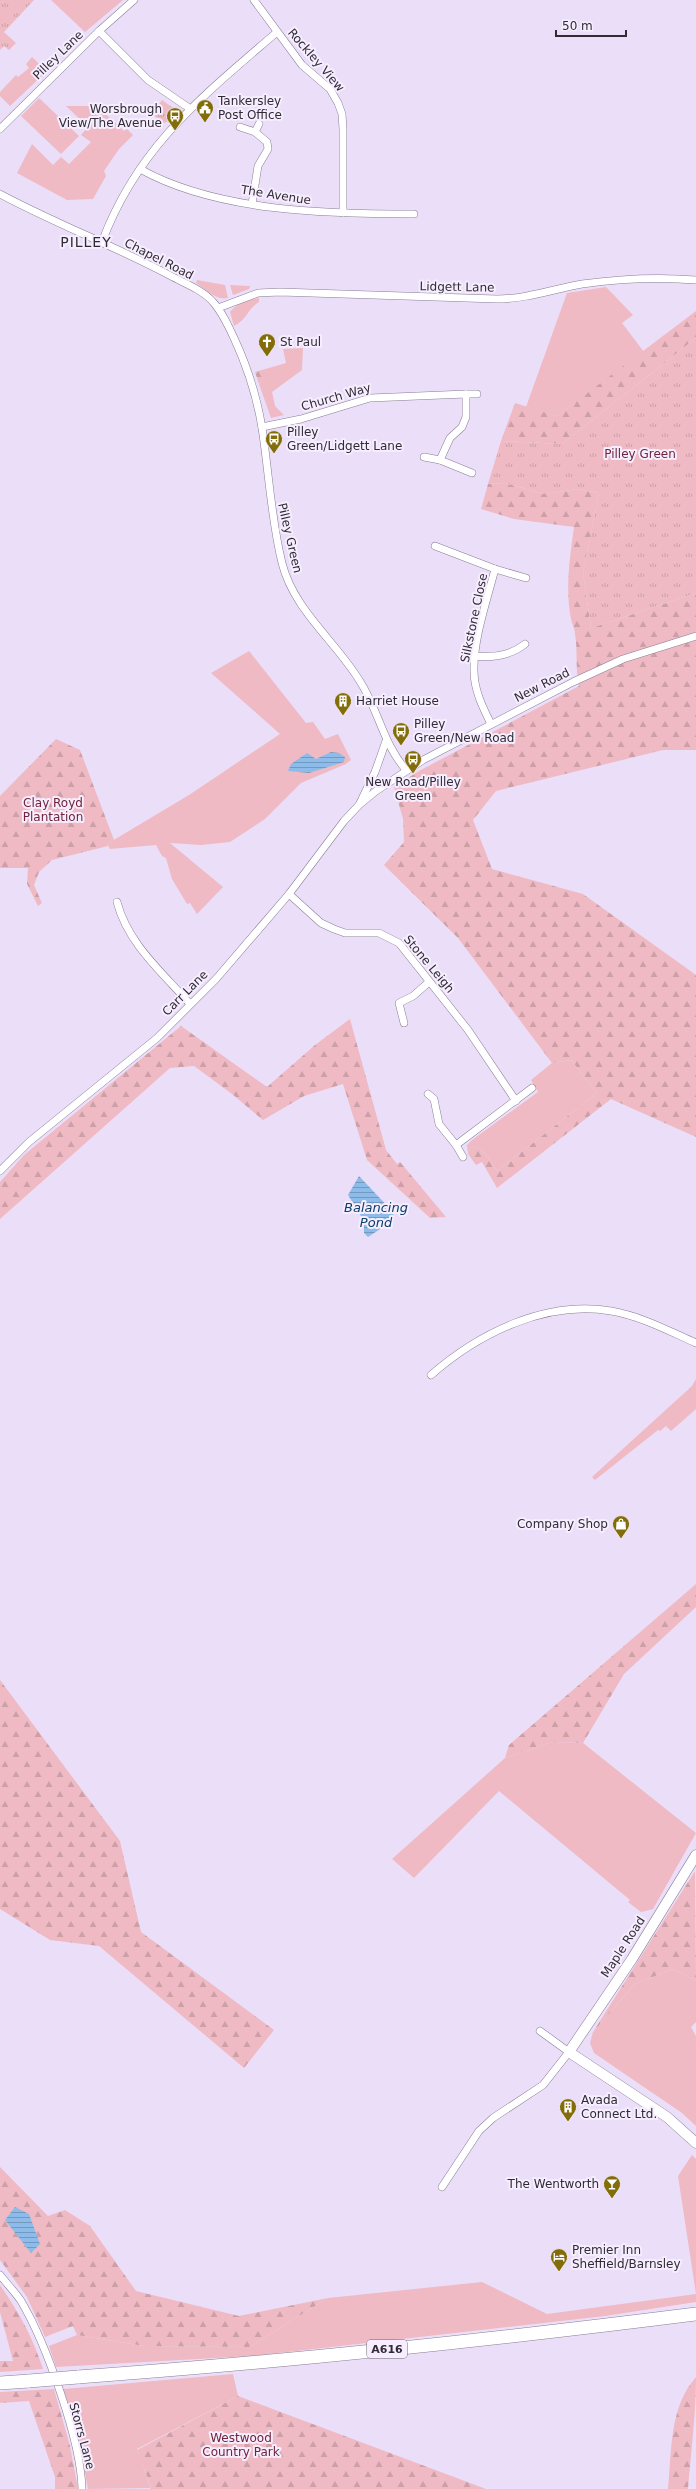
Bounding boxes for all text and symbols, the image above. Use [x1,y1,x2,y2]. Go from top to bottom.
scale bar [556,12,626,38]
text: 50 m [562,19,593,33]
street label: Rockley View [285,26,347,94]
street label: Pilley Lane [30,28,86,82]
place label: Tankersley Post Office [217,94,282,122]
public building icon: Tankersley Post Office [195,98,215,123]
place label: Worsbrough View/The Avenue [59,102,162,130]
bus stop icon: Worsbrough View/The Avenue [165,106,185,131]
street label: The Avenue [239,182,312,207]
district label: PILLEY [60,234,112,250]
street label: Chapel Road [122,236,196,282]
street label: Lidgett Lane [419,279,495,295]
church icon: St Paul [257,332,277,357]
place label: St Paul [280,335,321,349]
street label: Church Way [300,380,372,414]
place label: Pilley Green/Lidgett Lane [287,425,402,453]
bus stop icon: Pilley Green/Lidgett Lane [264,429,284,454]
park label: Pilley Green [604,447,676,461]
street label: Pilley Green [275,502,305,574]
street label: Silkstone Close [458,572,490,664]
street label: New Road [512,665,572,705]
building icon: Harriet House [333,691,353,716]
place label: Harriet House [356,694,439,708]
place label: Pilley Green/New Road [414,717,514,745]
bus stop icon: Pilley Green/New Road [391,721,411,746]
bus stop icon: New Road/Pilley Green [403,749,423,774]
place label: New Road/Pilley Green [365,775,461,803]
park label: Clay Royd Plantation [23,796,83,824]
street label: Stone Leigh [401,932,457,996]
street label: Carr Lane [159,967,211,1019]
water label: Balancing Pond [344,1200,408,1230]
shop icon: Company Shop [611,1514,631,1539]
place label: Company Shop [517,1517,608,1531]
street label: Maple Road [598,1914,648,1980]
place label: Avada Connect Ltd. [581,2093,657,2121]
building icon: Avada Connect Ltd. [558,2097,578,2122]
bar icon: The Wentworth [602,2174,622,2199]
place label: The Wentworth [507,2177,599,2191]
place label: Premier Inn Sheffield/Barnsley [572,2243,681,2271]
hotel icon: Premier Inn Sheffield/Barnsley [549,2247,569,2272]
road number: A616 [367,2340,407,2358]
street label: Storrs Lane [66,2401,98,2471]
park label: Westwood Country Park [202,2431,280,2459]

